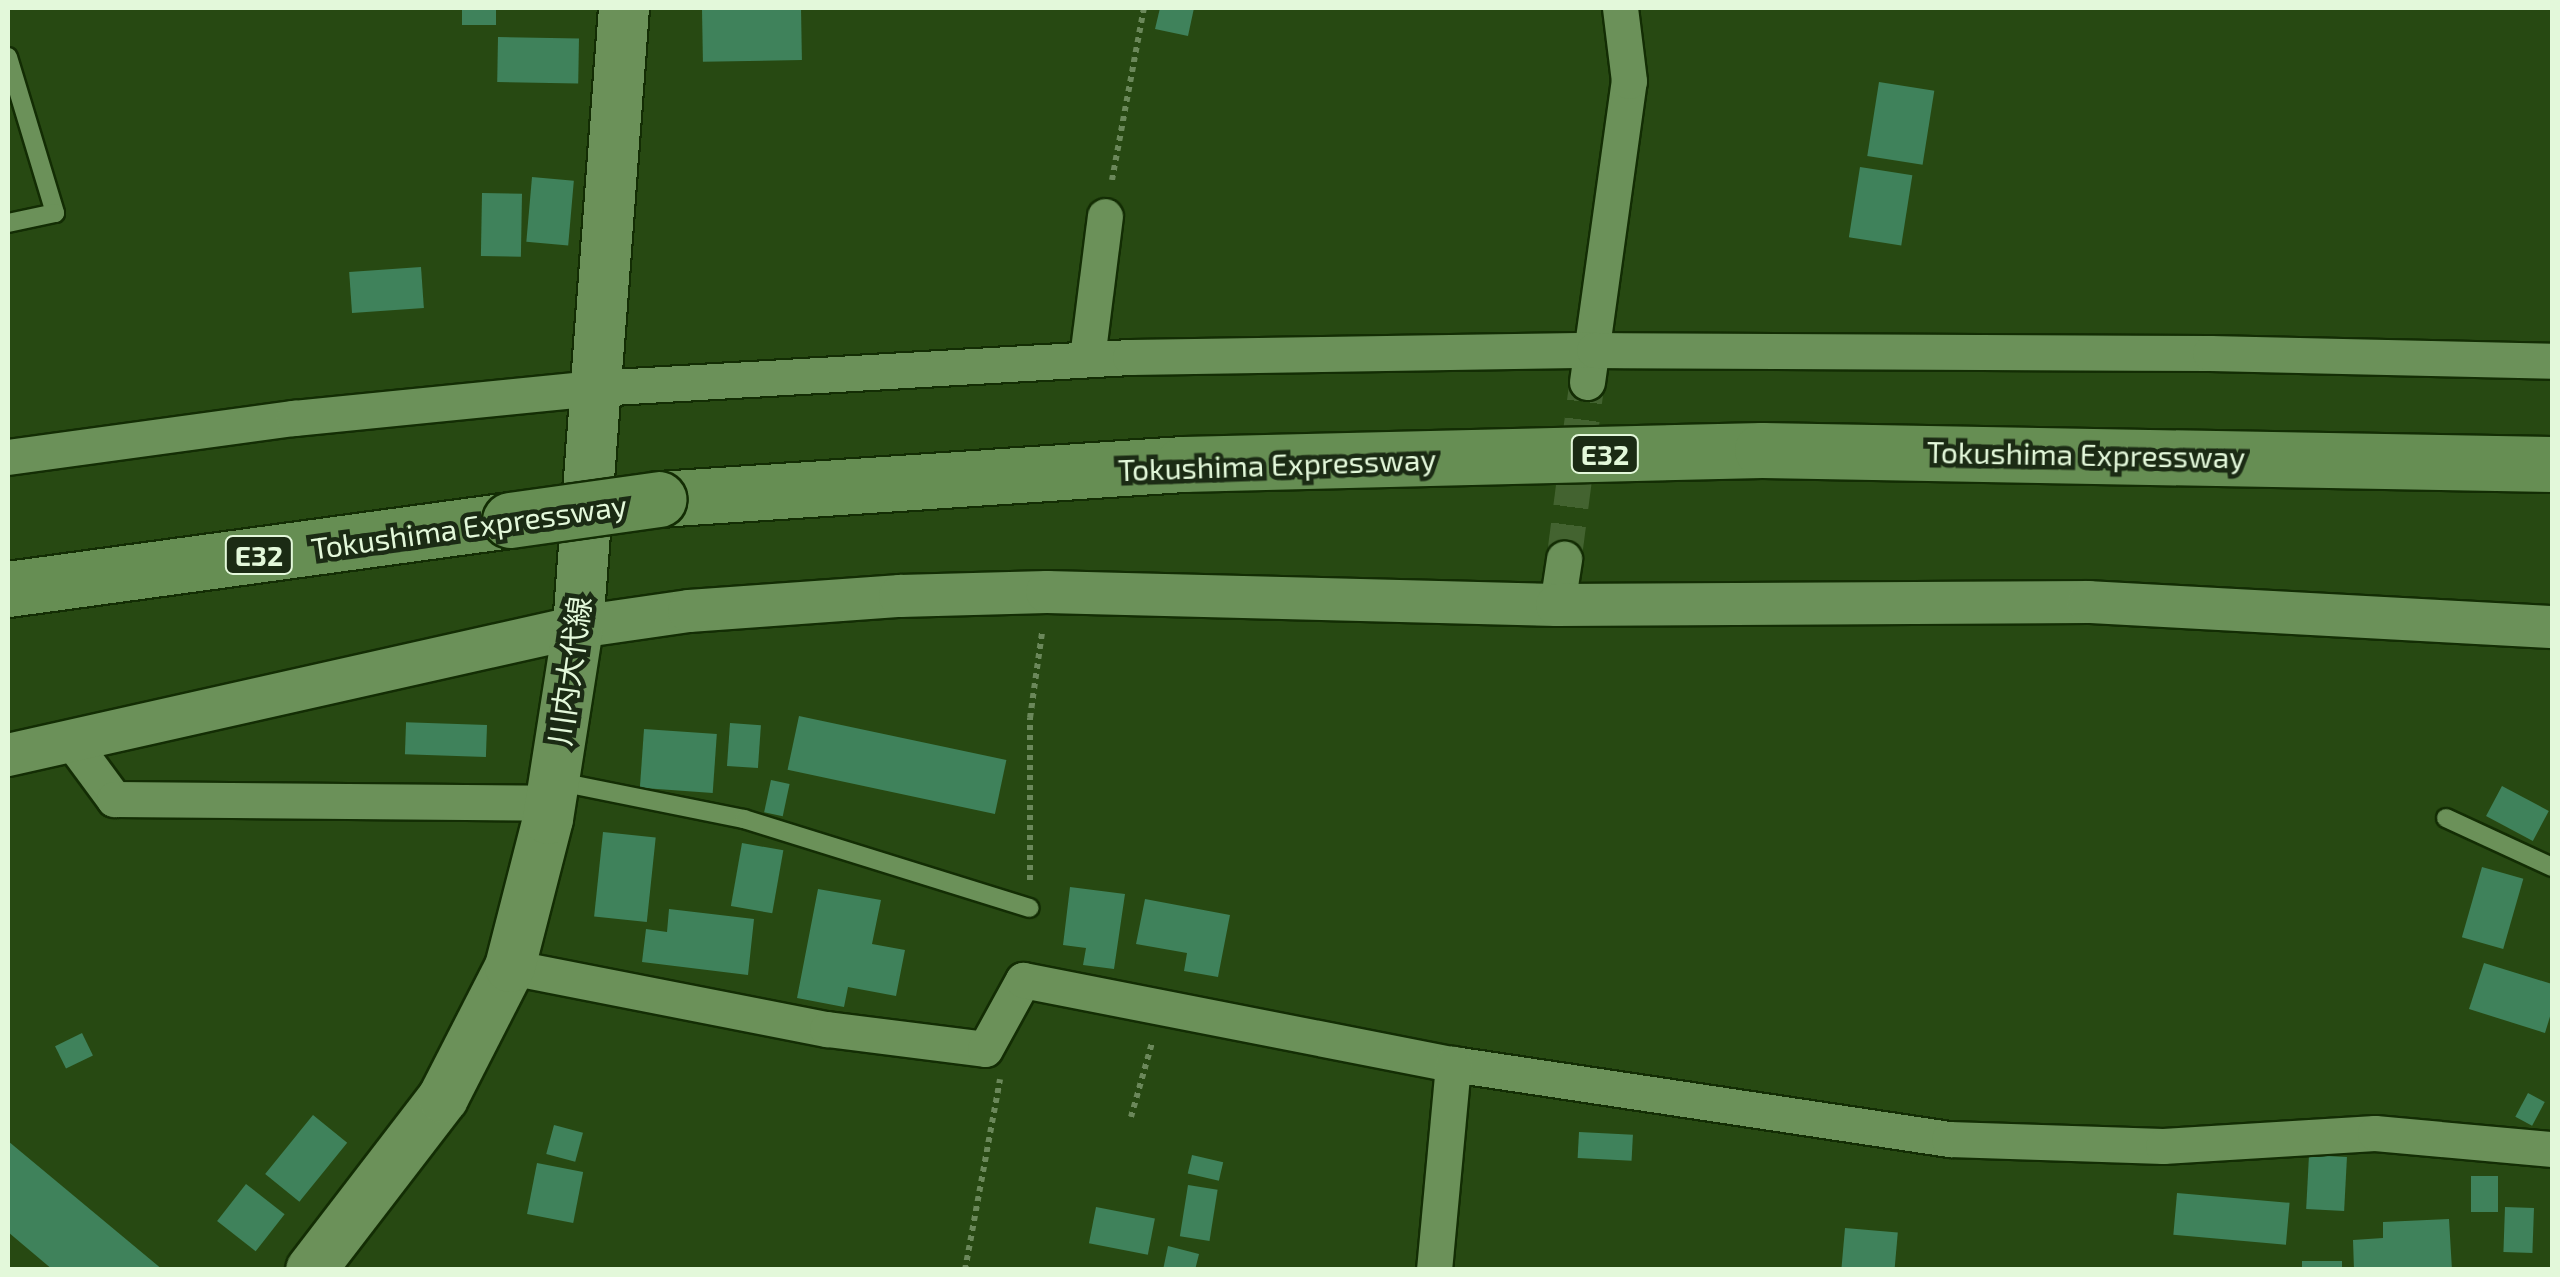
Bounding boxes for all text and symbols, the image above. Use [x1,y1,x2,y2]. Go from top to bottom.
road number: E32 [1570,431,1640,477]
street label: Tokushima Expressway [1927,433,2245,475]
street label: Tokushima Expressway [1117,440,1437,488]
street label: Tokushima Expressway [309,486,629,566]
road number: E32 [224,532,294,578]
street label: 川内大代線 [541,594,597,748]

